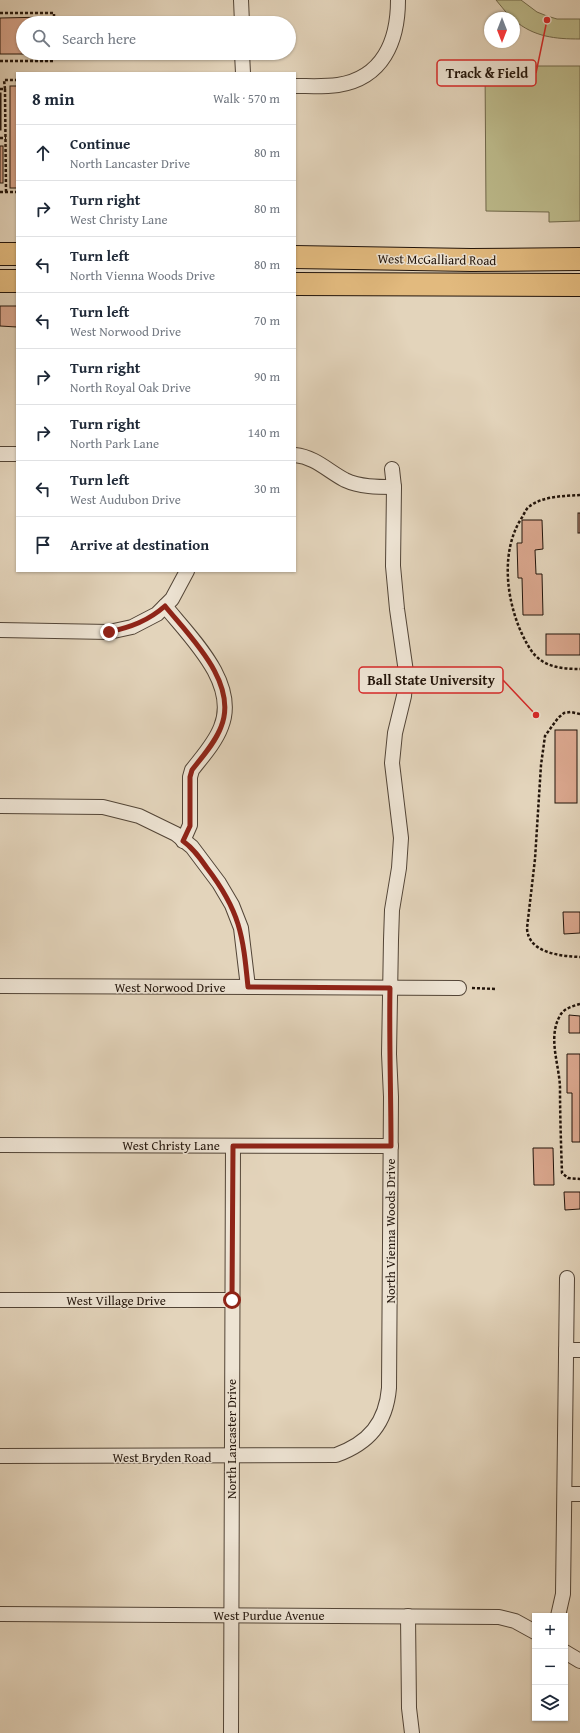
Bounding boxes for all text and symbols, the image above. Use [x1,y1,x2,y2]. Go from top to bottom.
north arrow [484,12,520,48]
search box [16,16,296,60]
icon: search [30,27,52,49]
text: Search here [62,28,136,49]
callout: Track & Field [437,60,536,86]
text: Track & Field [446,63,528,83]
text: 8 min [32,86,74,111]
text: Walk · 570 m [213,89,280,108]
text: Continue [70,133,131,154]
icon: ahead [32,142,54,164]
text: 80 m [254,143,280,162]
text: North Lancaster Drive [70,154,190,173]
text: Turn right [70,189,141,210]
icon: right [32,198,54,220]
text: 80 m [254,199,280,218]
text: West Christy Lane [70,210,168,229]
text: Turn left [70,245,129,266]
street label: West McGalliard Road [377,249,497,270]
icon: left [32,254,54,276]
text: 80 m [254,255,280,274]
text: North Vienna Woods Drive [70,266,215,285]
text: Turn left [70,301,129,322]
icon: left [32,310,54,332]
text: 70 m [254,311,280,330]
text: West Norwood Drive [70,322,181,341]
text: Turn right [70,357,141,378]
icon: right [32,366,54,388]
text: 90 m [254,367,280,386]
text: North Royal Oak Drive [70,378,191,397]
text: Turn right [70,413,141,434]
icon: right [32,422,54,444]
text: 140 m [248,423,280,442]
text: North Park Lane [70,434,159,453]
text: Turn left [70,469,129,490]
icon: left [32,478,54,500]
text: 30 m [254,479,280,498]
text: West Audubon Drive [70,490,181,509]
icon: arrive [32,534,54,556]
text: Arrive at destination [70,534,209,555]
route end [100,623,118,641]
callout: Ball State University [359,667,503,693]
text: Ball State University [367,670,496,690]
street label: West Norwood Drive [114,978,226,997]
street label: West Christy Lane [122,1136,220,1155]
street label: North Vienna Woods Drive [381,1158,400,1304]
street label: West Village Drive [66,1291,166,1310]
route start [223,1291,241,1309]
street label: North Lancaster Drive [222,1379,241,1499]
street label: West Bryden Road [113,1448,211,1467]
street label: West Purdue Avenue [213,1606,325,1625]
map controls [532,1613,568,1721]
button: + [532,1613,568,1649]
button: − [532,1649,568,1685]
button: layers [532,1685,568,1721]

